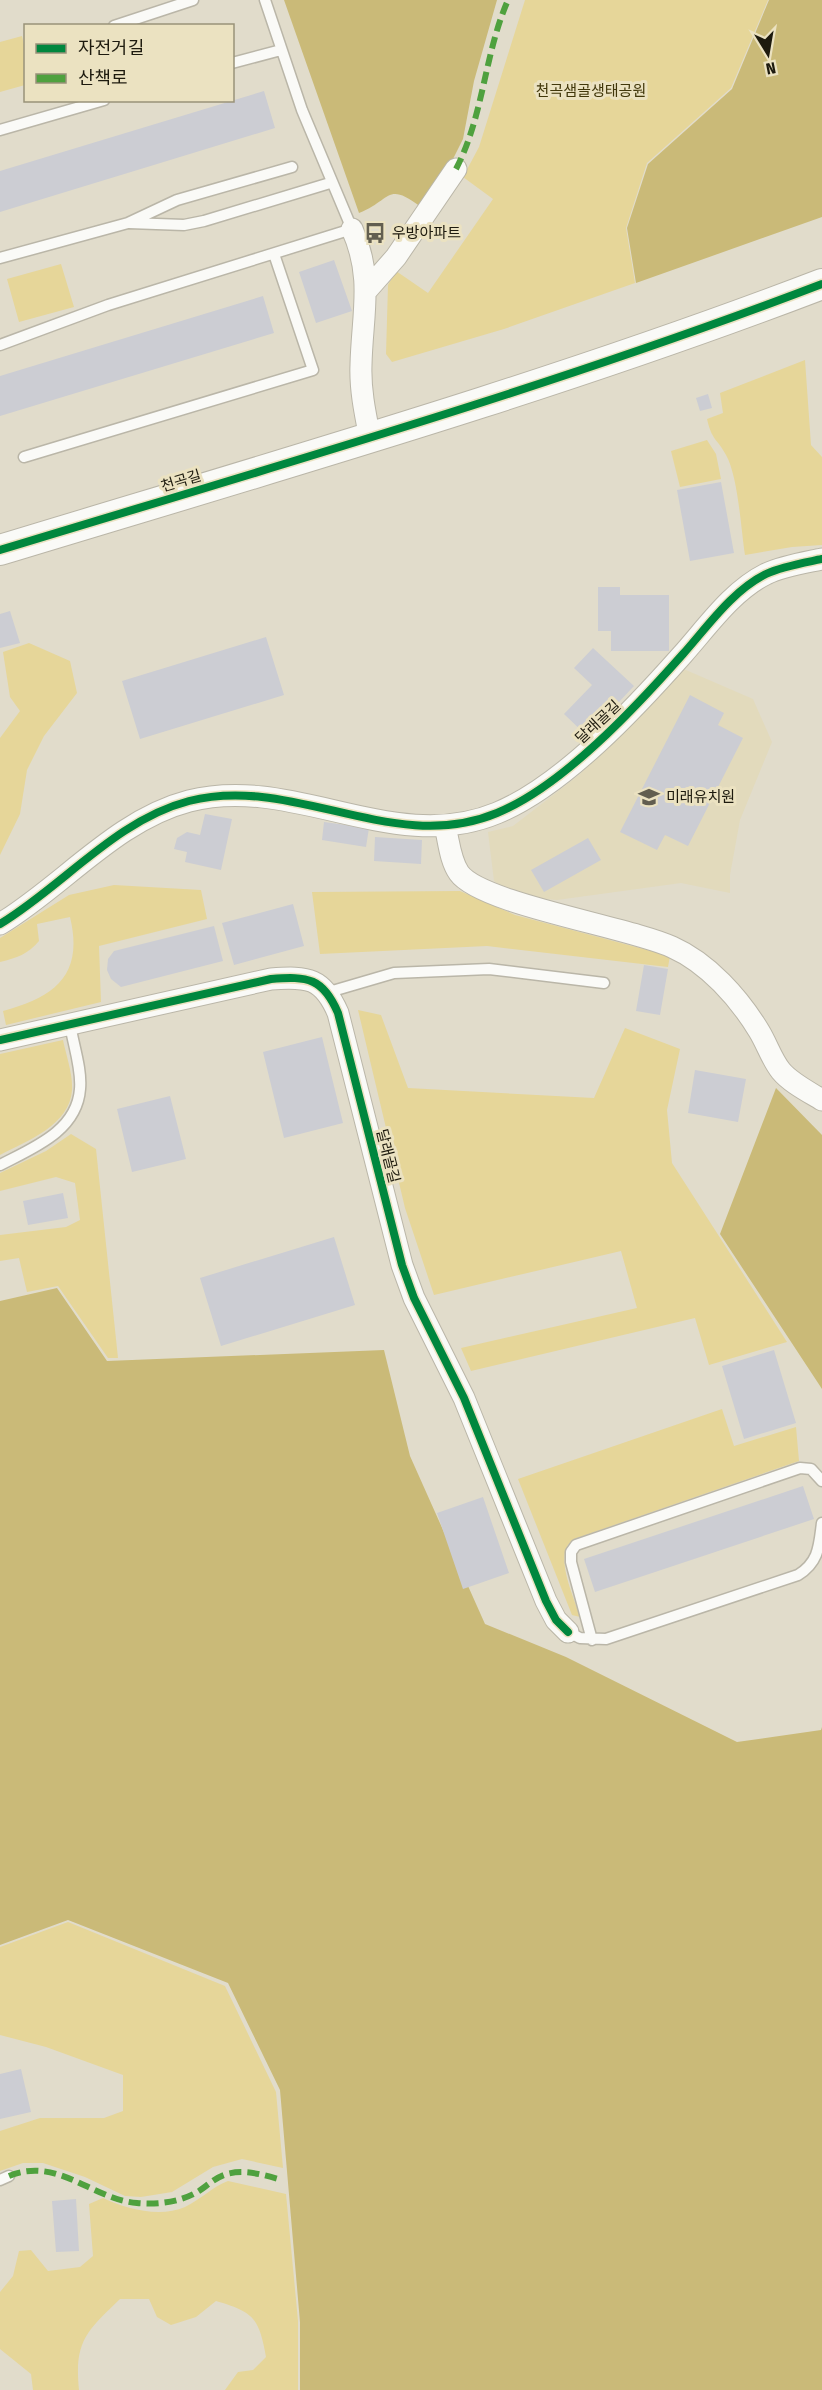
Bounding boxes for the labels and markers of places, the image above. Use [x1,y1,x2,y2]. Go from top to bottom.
bus stop icon: 우방아파트 [363,221,387,245]
place label: 우방아파트 [392,224,461,242]
school or university icon: 미래유치원 [637,785,661,809]
place label: 미래유치원 [666,788,735,806]

